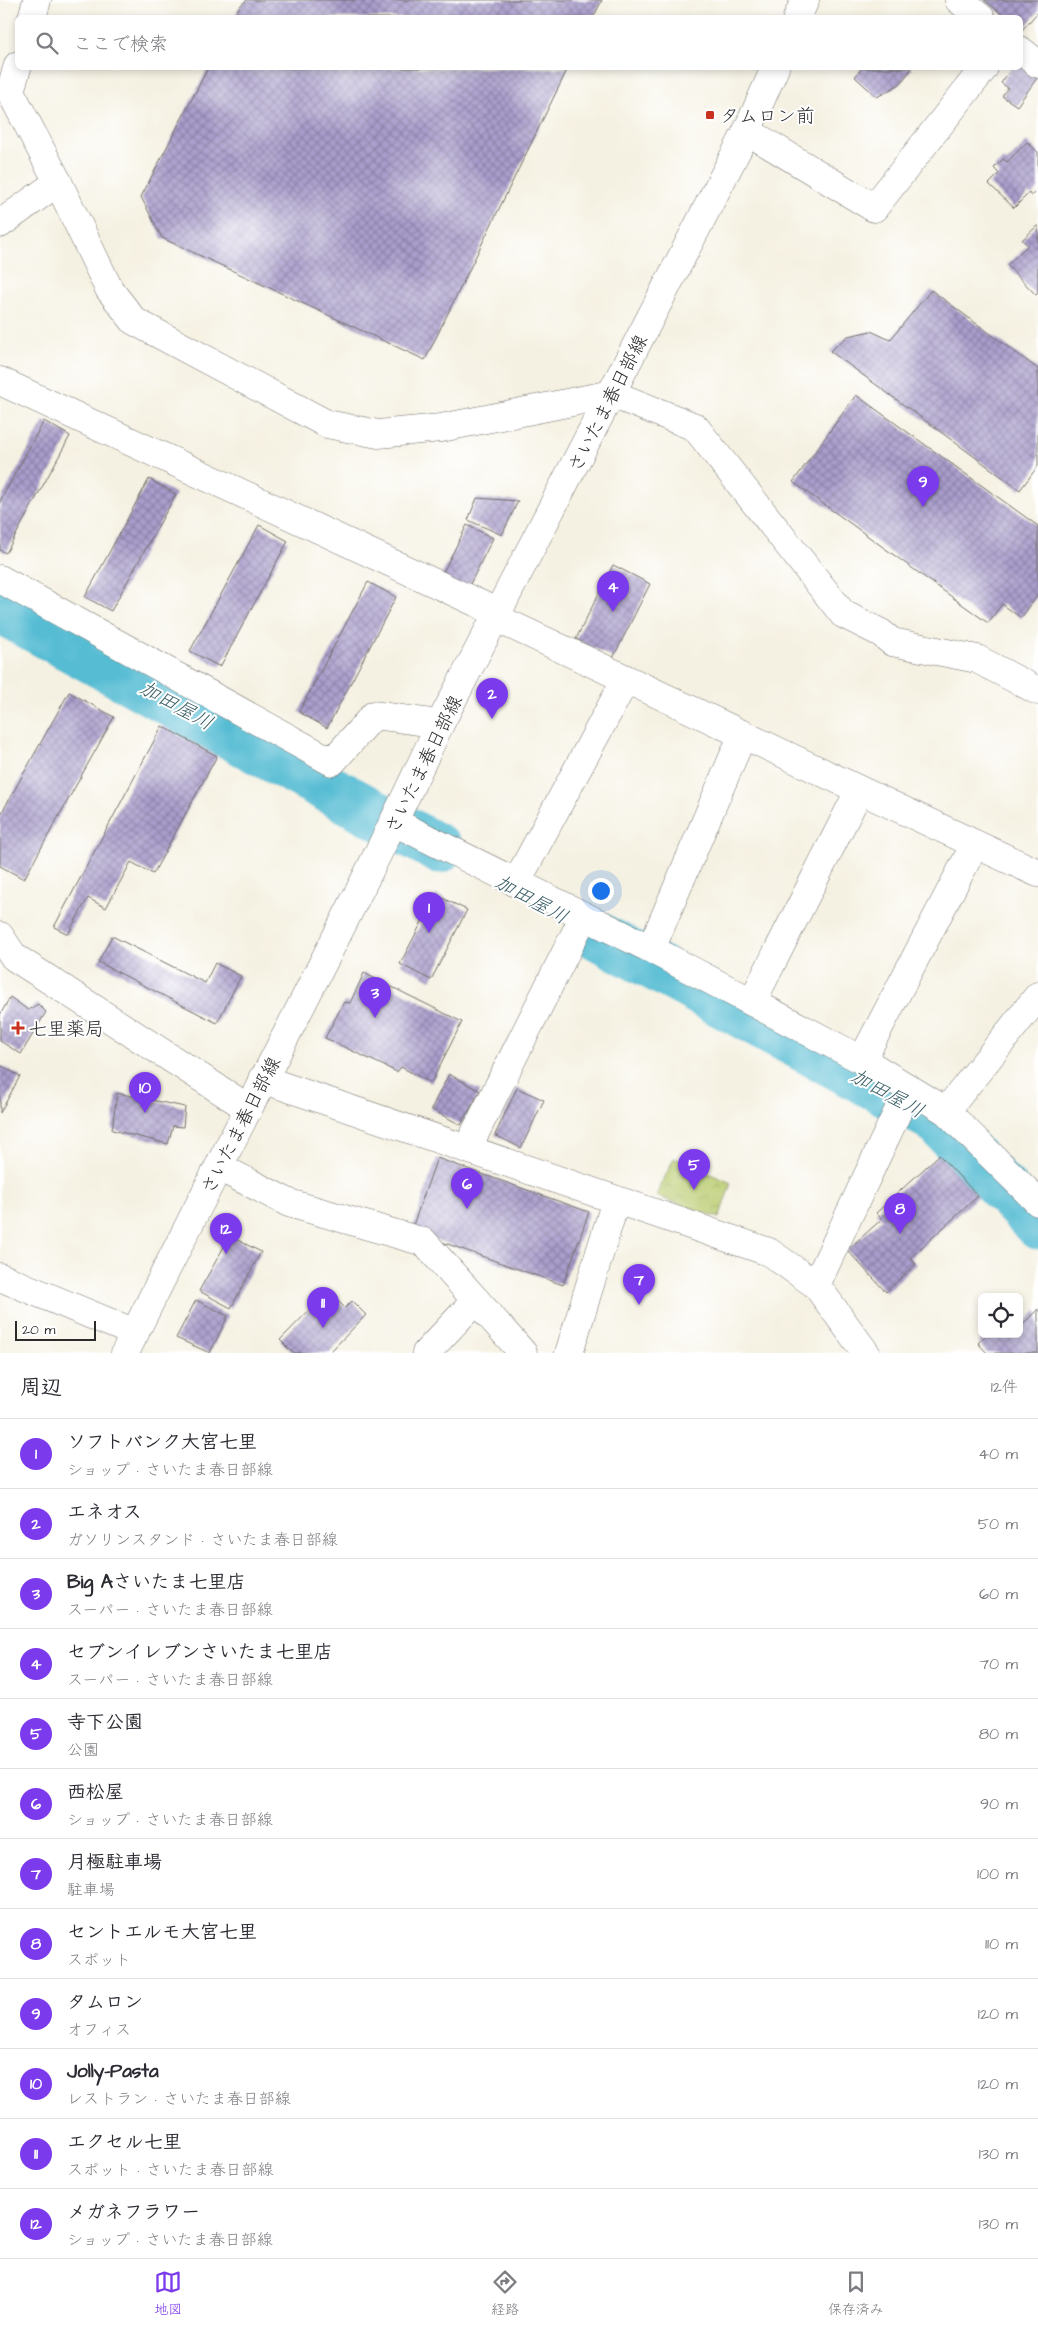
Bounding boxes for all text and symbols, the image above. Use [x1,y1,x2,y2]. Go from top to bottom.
search box [15,15,1023,70]
icon: search [33,29,61,57]
text: ここで検索 [73,31,168,58]
place label: タムロン前 [720,103,815,130]
marker: タムロン前 [704,109,716,121]
street label: さいたま春日部線 [562,330,655,477]
pin: 9 [907,466,939,507]
pin: 4 [597,571,629,612]
water label: 加田屋川 [135,674,218,738]
pin: 2 [476,678,508,719]
street label: さいたま春日部線 [379,691,470,839]
water label: 加田屋川 [490,868,573,932]
your location [588,878,614,904]
pin: 1 [413,892,445,933]
pin: 3 [359,977,391,1018]
place label: 七里薬局 [28,1016,104,1043]
marker: 七里薬局 [12,1022,24,1034]
street label: さいたま春日部線 [195,1052,288,1199]
water label: 加田屋川 [846,1062,929,1126]
pin: 10 [129,1072,161,1113]
pin: 5 [678,1149,710,1190]
pin: 6 [451,1168,483,1209]
pin: 8 [884,1193,916,1234]
pin: 12 [210,1213,242,1254]
pin: 7 [623,1264,655,1305]
pin: 11 [307,1287,339,1328]
map controls [978,1293,1023,1338]
button: locate [978,1293,1023,1338]
scale bar [15,1318,96,1341]
text: 20 m [22,1320,55,1340]
text: 周辺 [20,1373,62,1402]
text: 12件 [991,1376,1018,1398]
text: ソフトバンク大宮七里 [67,1429,257,1456]
text: 1 [35,1443,37,1465]
text: 40 m [978,1443,1018,1465]
text: ショップ · さいたま春日部線 [67,1459,273,1481]
text: エネオス [67,1499,142,1526]
text: 2 [31,1513,41,1535]
text: 50 m [978,1513,1018,1535]
text: ガソリンスタンド · さいたま春日部線 [67,1529,338,1551]
text: Big Aさいたま七里店 [67,1569,246,1596]
text: 3 [32,1583,40,1605]
text: 60 m [979,1583,1018,1605]
text: スーパー · さいたま春日部線 [67,1599,273,1621]
text: セブンイレブンさいたま七里店 [67,1639,333,1666]
text: 4 [31,1653,41,1675]
text: 70 m [979,1653,1018,1675]
text: スーパー · さいたま春日部線 [67,1669,273,1691]
text: 寺下公園 [67,1709,143,1736]
text: 5 [30,1723,42,1745]
text: 80 m [979,1723,1018,1745]
text: 公園 [67,1739,99,1761]
text: 西松屋 [67,1779,124,1806]
text: 6 [31,1793,41,1815]
text: 90 m [980,1793,1018,1815]
text: ショップ · さいたま春日部線 [67,1809,273,1831]
text: 月極駐車場 [67,1849,162,1876]
text: 7 [31,1863,41,1885]
text: 100 m [977,1863,1018,1885]
text: 駐車場 [67,1879,115,1901]
text: セントエルモ大宮七里 [67,1919,257,1946]
text: 8 [31,1933,41,1955]
text: 110 m [985,1933,1018,1955]
text: スポット [67,1949,131,1971]
text: タムロン [67,1989,143,2016]
text: 9 [31,2003,41,2025]
text: 120 m [978,2003,1018,2025]
text: オフィス [67,2019,131,2041]
text: Jolly-Pasta [67,2058,159,2085]
text: 10 [30,2073,42,2095]
text: 120 m [978,2073,1018,2095]
text: レストラン · さいたま春日部線 [67,2088,291,2110]
text: エクセル七里 [67,2129,182,2156]
text: 11 [34,2143,38,2165]
text: 130 m [979,2143,1018,2165]
text: スポット · さいたま春日部線 [67,2159,273,2181]
text: メガネフラワー [67,2199,200,2226]
text: 12 [30,2213,42,2235]
text: 130 m [979,2213,1018,2235]
text: ショップ · さいたま春日部線 [67,2229,273,2251]
tab: 地図 [154,2268,182,2320]
tab: 経路 [491,2268,519,2320]
tab: 保存済み [828,2268,884,2320]

